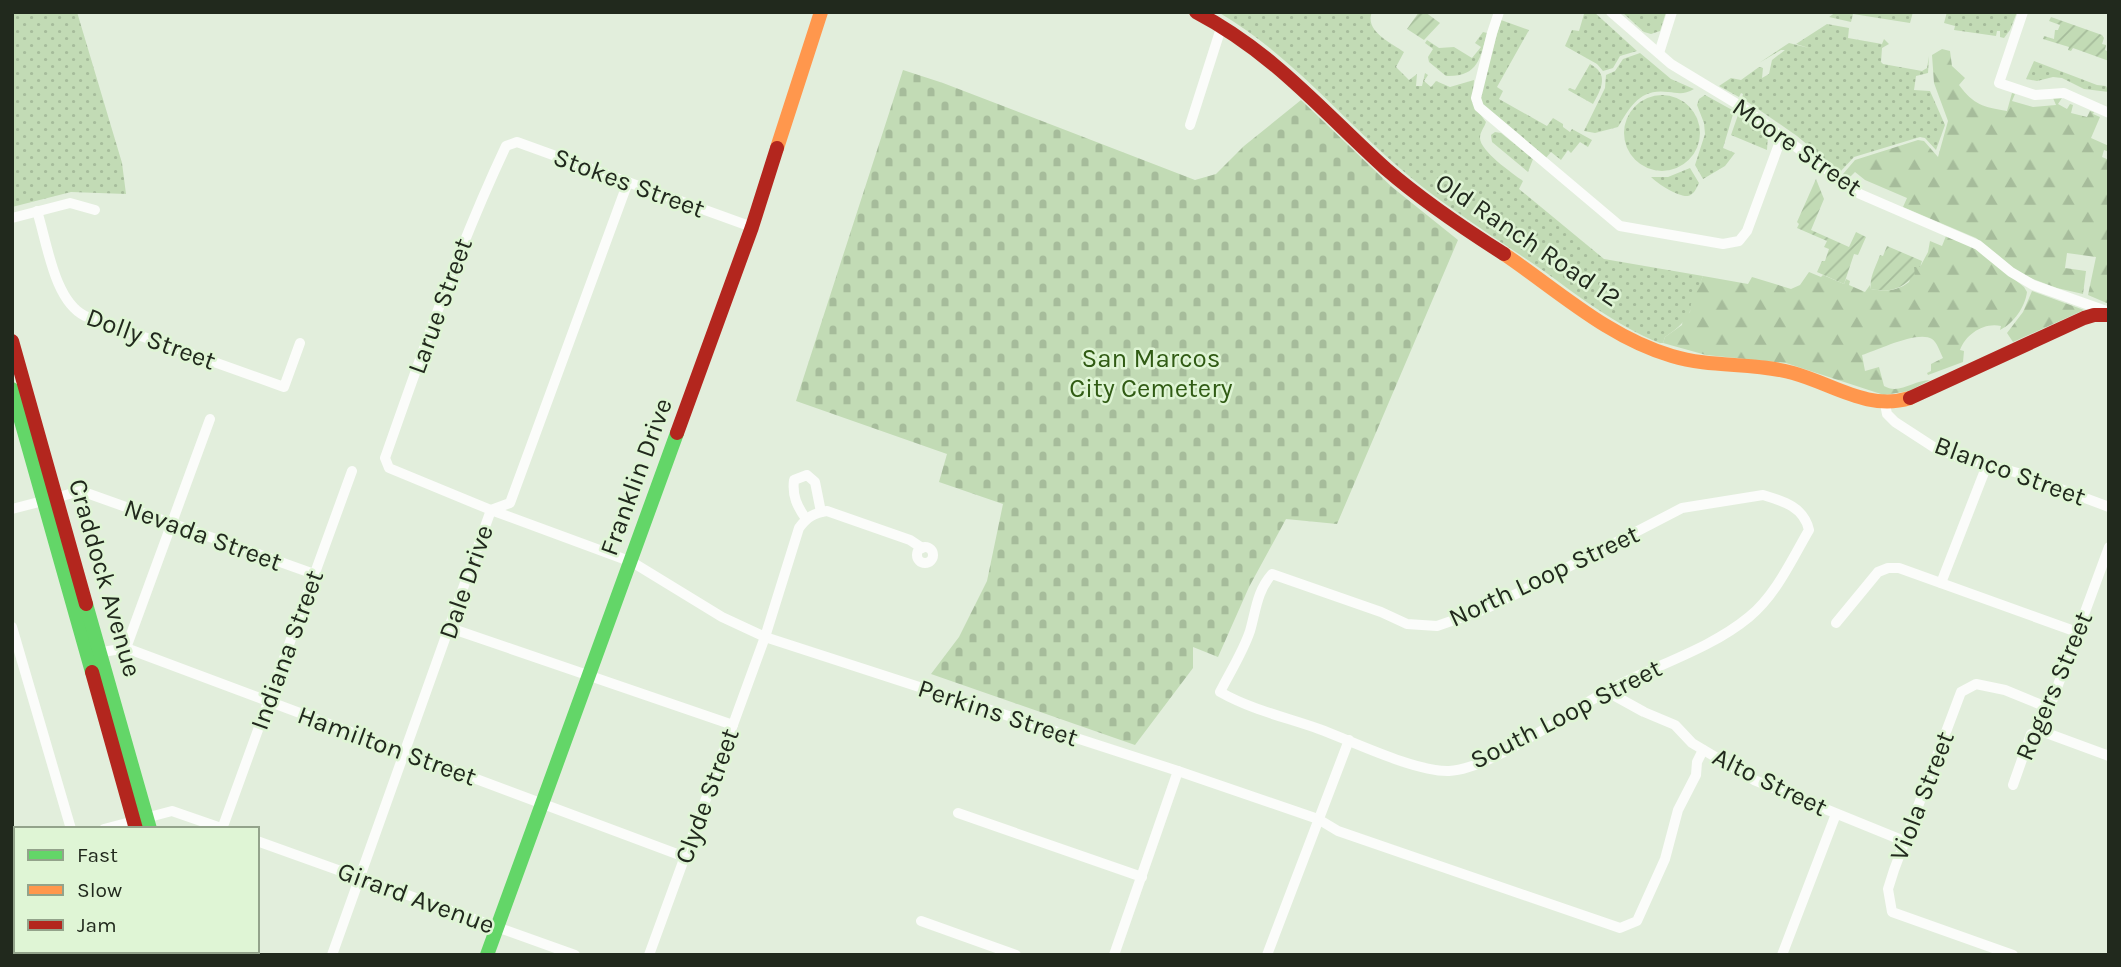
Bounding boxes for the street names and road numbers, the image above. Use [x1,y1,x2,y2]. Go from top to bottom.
street label: Moore Street [1726,91,1868,203]
street label: Stokes Street [549,141,709,225]
street label: Old Ranch Road 12 [1430,167,1626,313]
street label: Larue Street [401,234,479,378]
street label: Dolly Street [82,301,220,377]
street label: Franklin Drive [593,394,679,560]
street label: Blanco Street [1930,429,2090,513]
street label: Craddock Avenue [62,475,148,681]
street label: Nevada Street [120,492,286,578]
street label: North Loop Street [1444,518,1644,634]
street label: Dale Drive [432,521,500,643]
street label: Indiana Street [244,566,330,734]
street label: Rogers Street [2009,607,2099,765]
street label: South Loop Street [1465,652,1667,776]
street label: Perkins Street [914,673,1082,754]
street label: Hamilton Street [293,699,481,793]
street label: Clyde Street [668,724,746,868]
street label: Viola Street [1883,727,1961,865]
street label: Alto Street [1708,741,1833,823]
street label: Girard Avenue [333,855,499,941]

